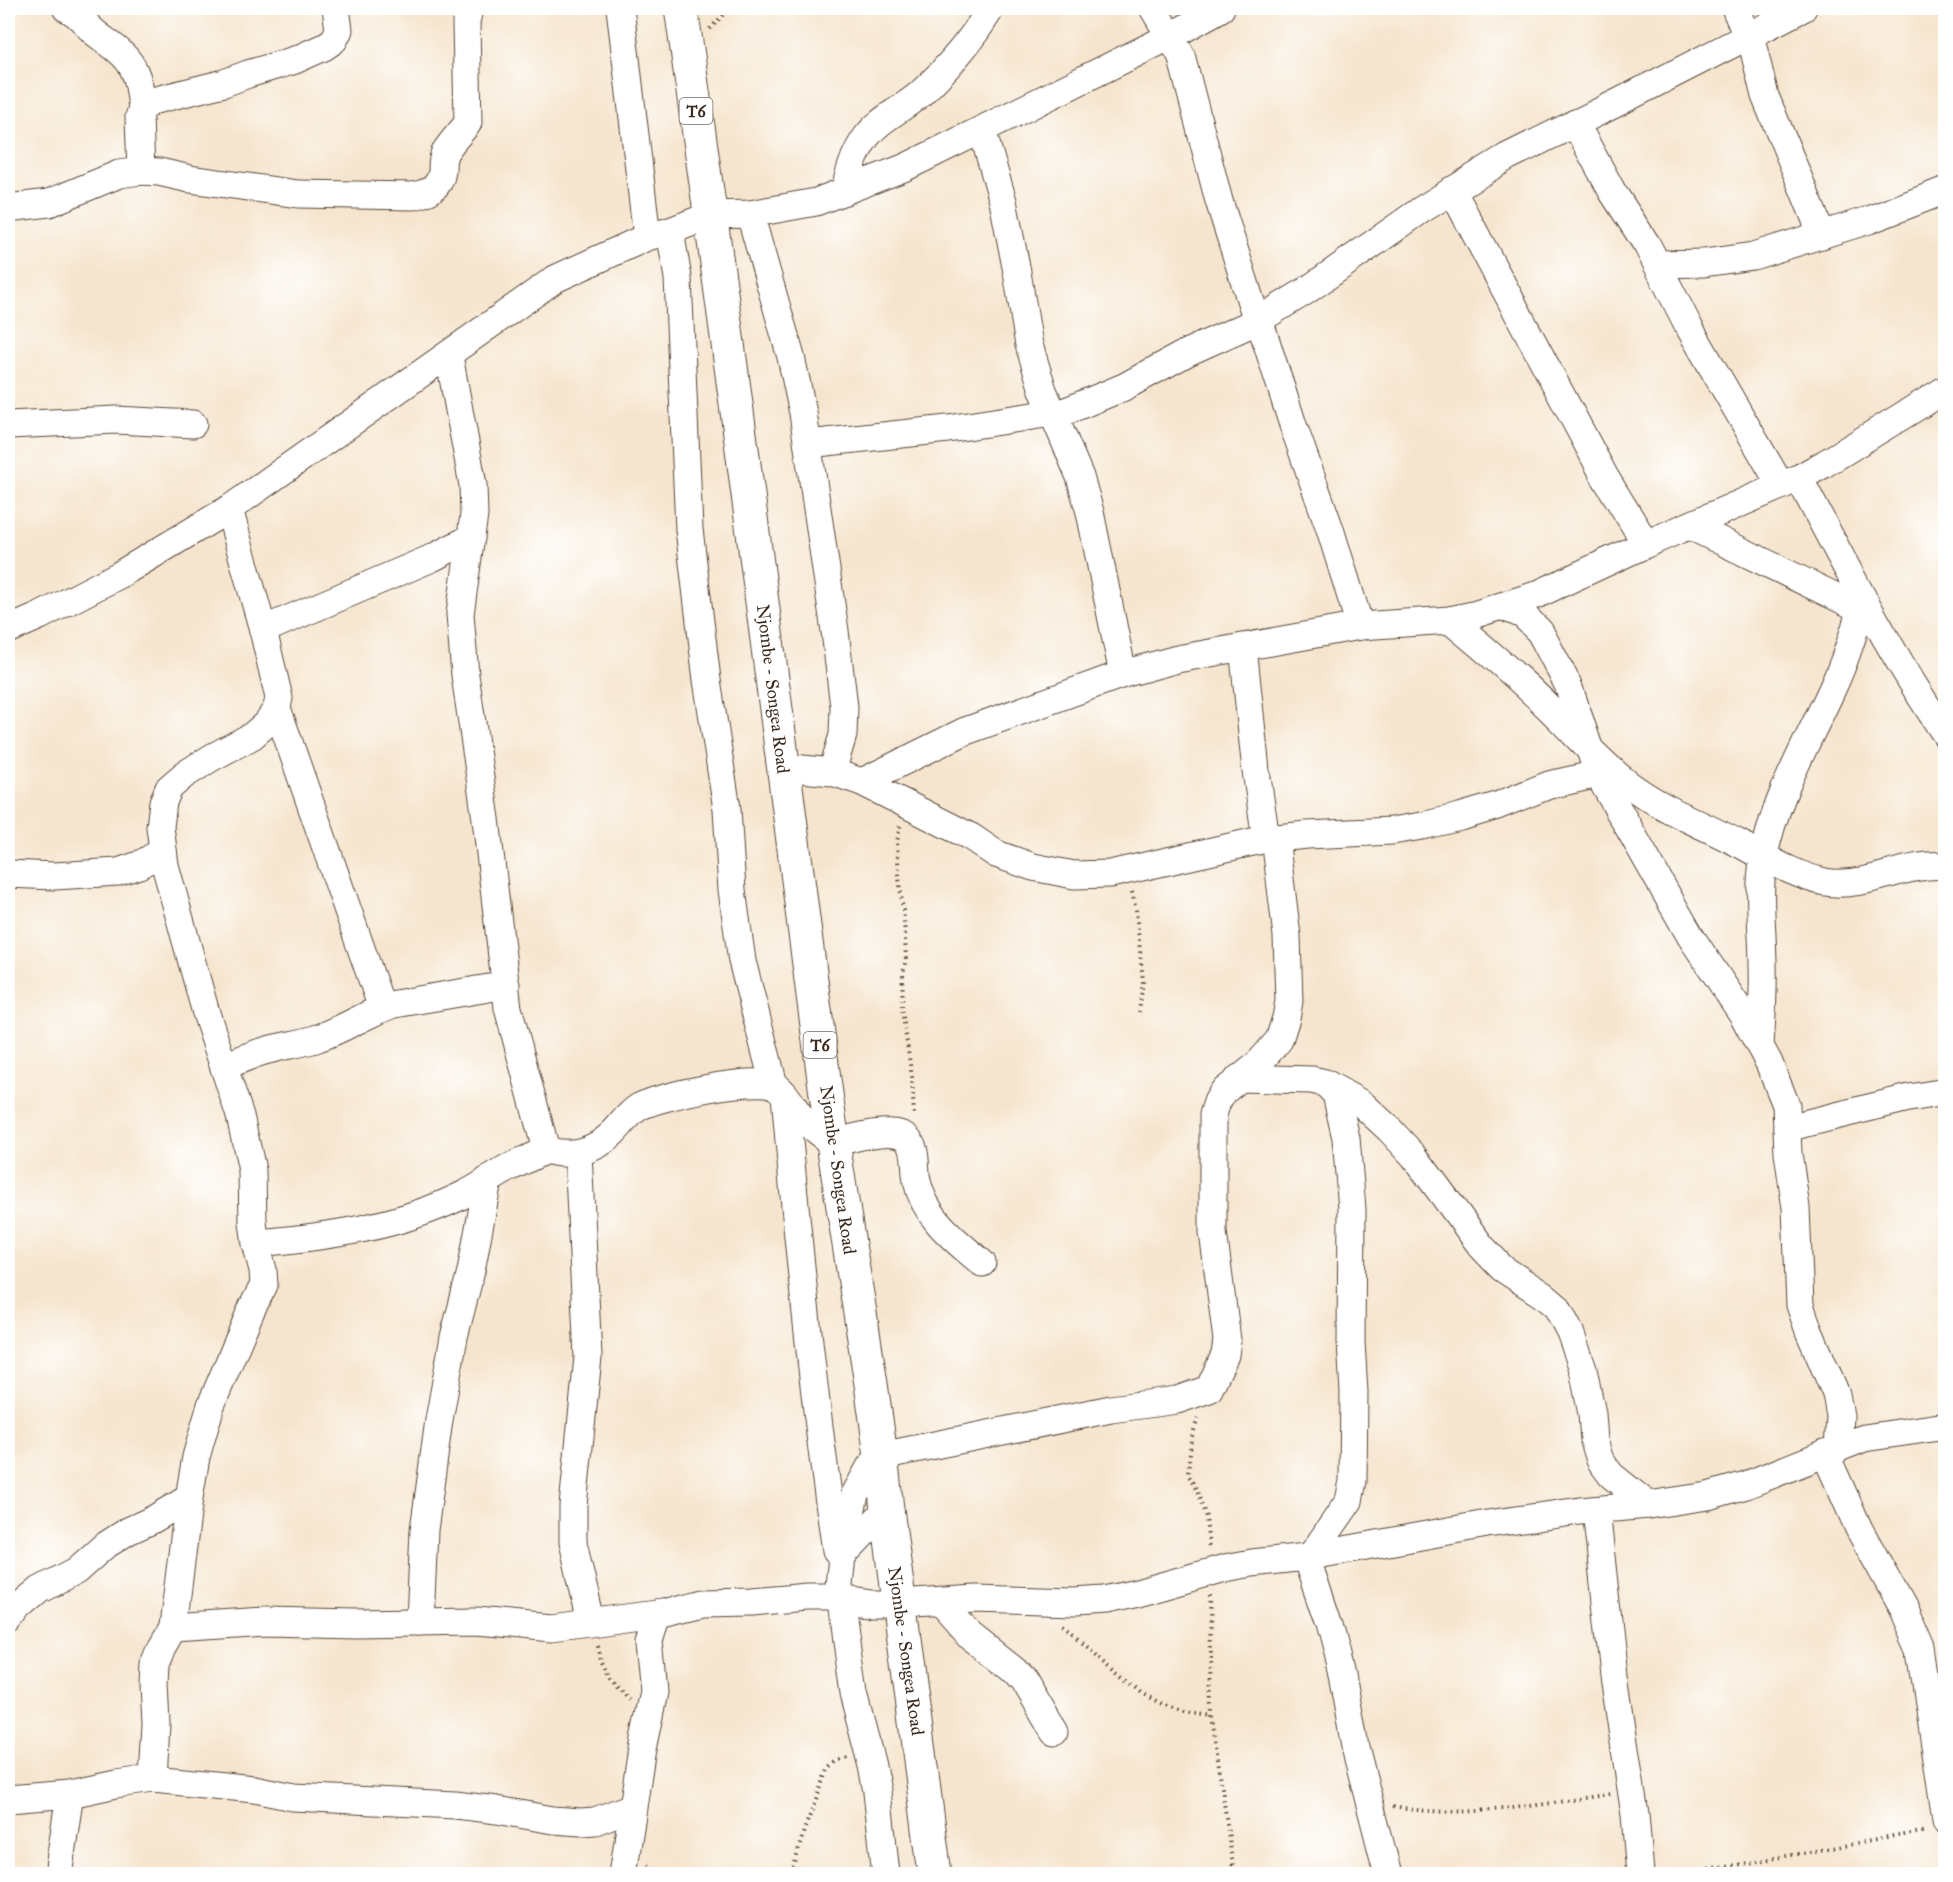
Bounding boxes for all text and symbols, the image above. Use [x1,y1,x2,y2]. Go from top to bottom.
road number: T6 [680,98,712,124]
street label: Njombe - Songea Road [751,603,794,775]
road number: T6 [804,1032,836,1058]
street label: Njombe - Songea Road [814,1084,861,1256]
street label: Njombe - Songea Road [882,1565,929,1737]

